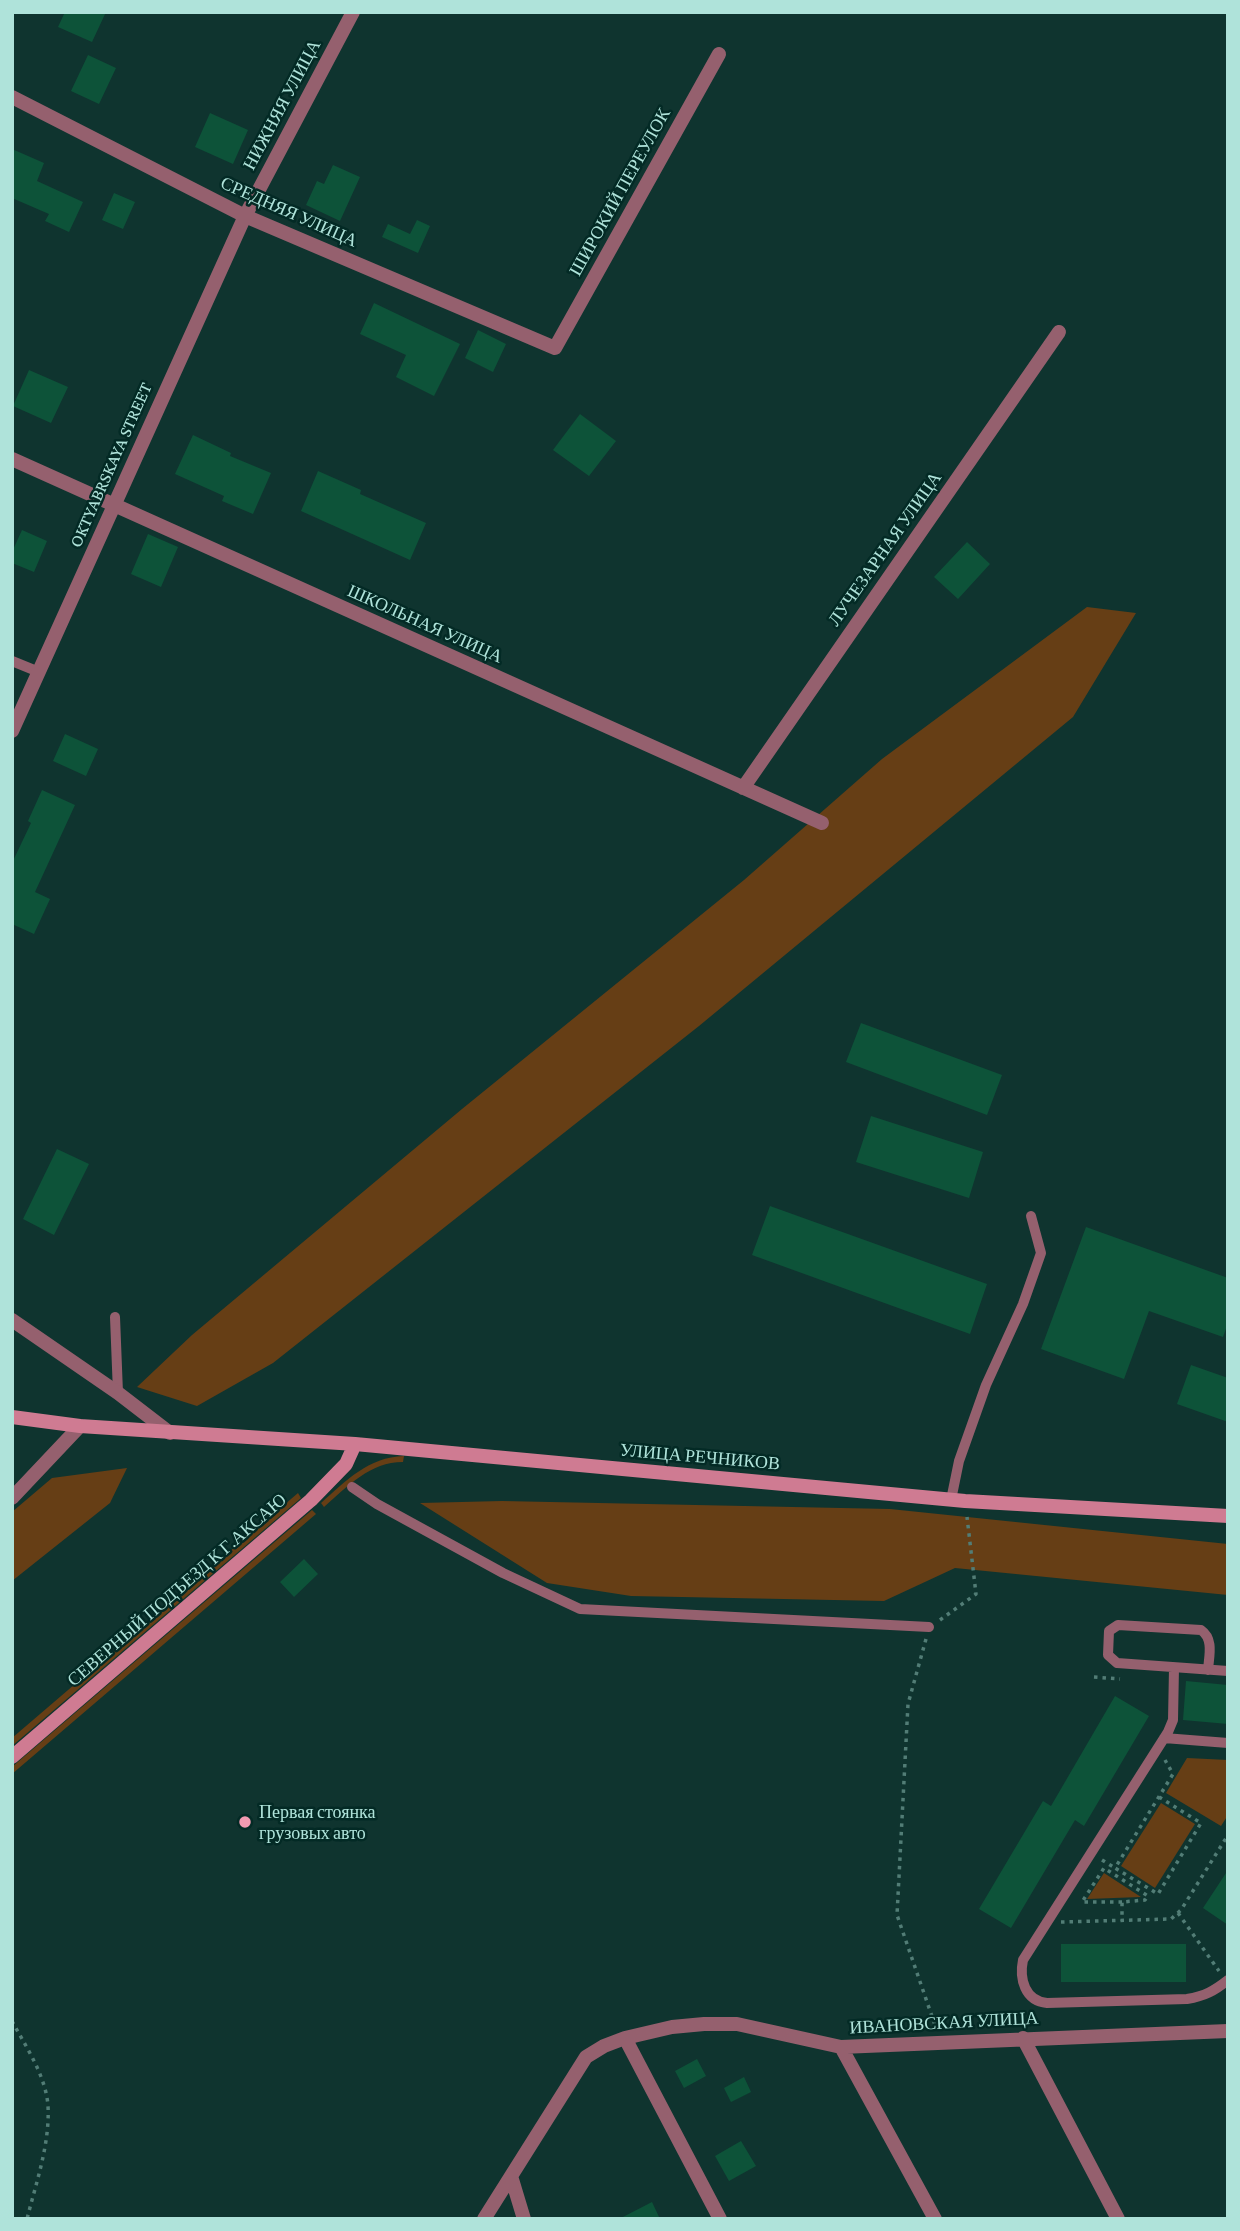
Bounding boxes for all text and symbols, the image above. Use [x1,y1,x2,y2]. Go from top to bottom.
street label: НИЖНЯЯ УЛИЦА [239,36,325,174]
street label: ШИРОКИЙ ПЕРЕУЛОК [565,104,675,280]
street label: СРЕДНЯЯ УЛИЦА [217,172,361,252]
street label: OKTYABRSKAYA STREET [65,379,157,551]
street label: ЛУЧЕЗАРНАЯ УЛИЦА [824,468,946,630]
street label: ШКОЛЬНАЯ УЛИЦА [344,580,506,668]
street label: УЛИЦА РЕЧНИКОВ [619,1439,781,1475]
street label: СЕВЕРНЫЙ ПОДЪЕЗД К Г.АКСАЮ [63,1489,291,1691]
place label: Первая стоянка грузовых авто [259,1801,376,1843]
marker: Первая стоянка грузовых авто [237,1814,253,1830]
street label: ИВАНОВСКАЯ УЛИЦА [849,2007,1039,2039]

